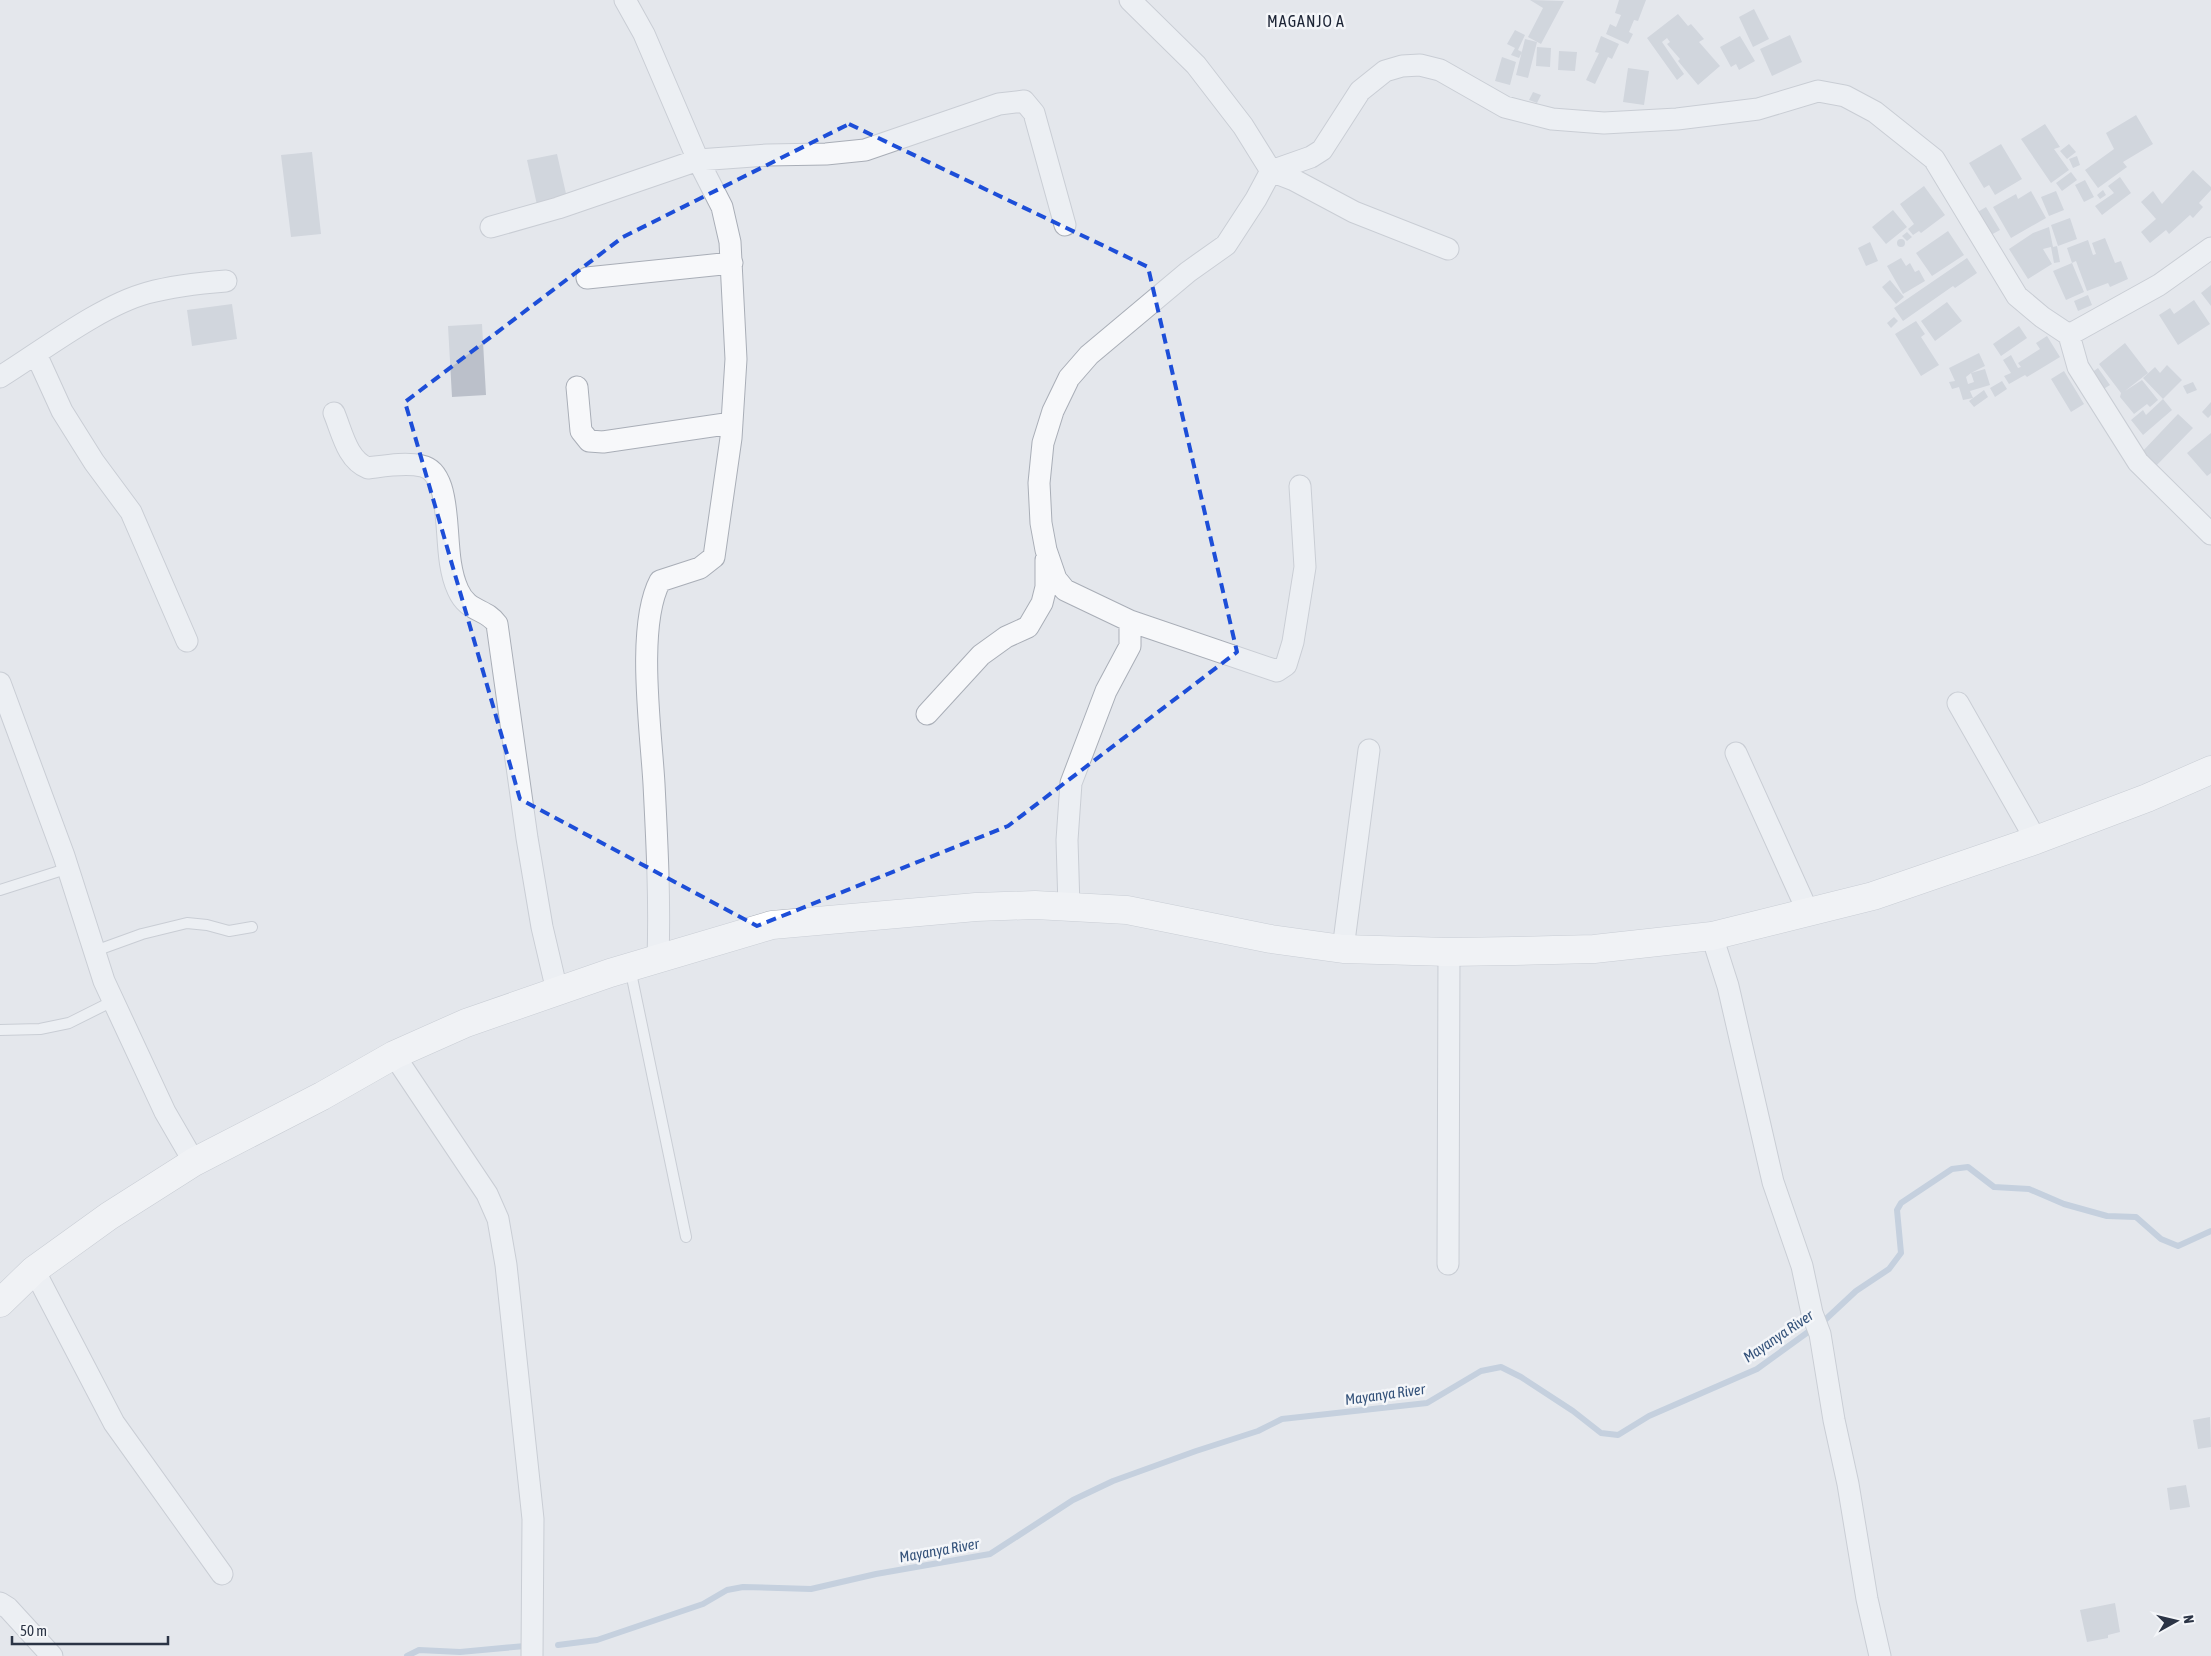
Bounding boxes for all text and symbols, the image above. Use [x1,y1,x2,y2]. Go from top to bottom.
district label: MAGANJO A [1267,12,1345,30]
water label: Mayanya River [1740,1306,1817,1366]
water label: Mayanya River [1344,1380,1427,1408]
water label: Mayanya River [898,1535,981,1565]
north arrow [2151,1596,2201,1646]
scale bar [12,1614,169,1646]
text: N [2180,1614,2197,1624]
text: 50 m [20,1622,47,1639]

